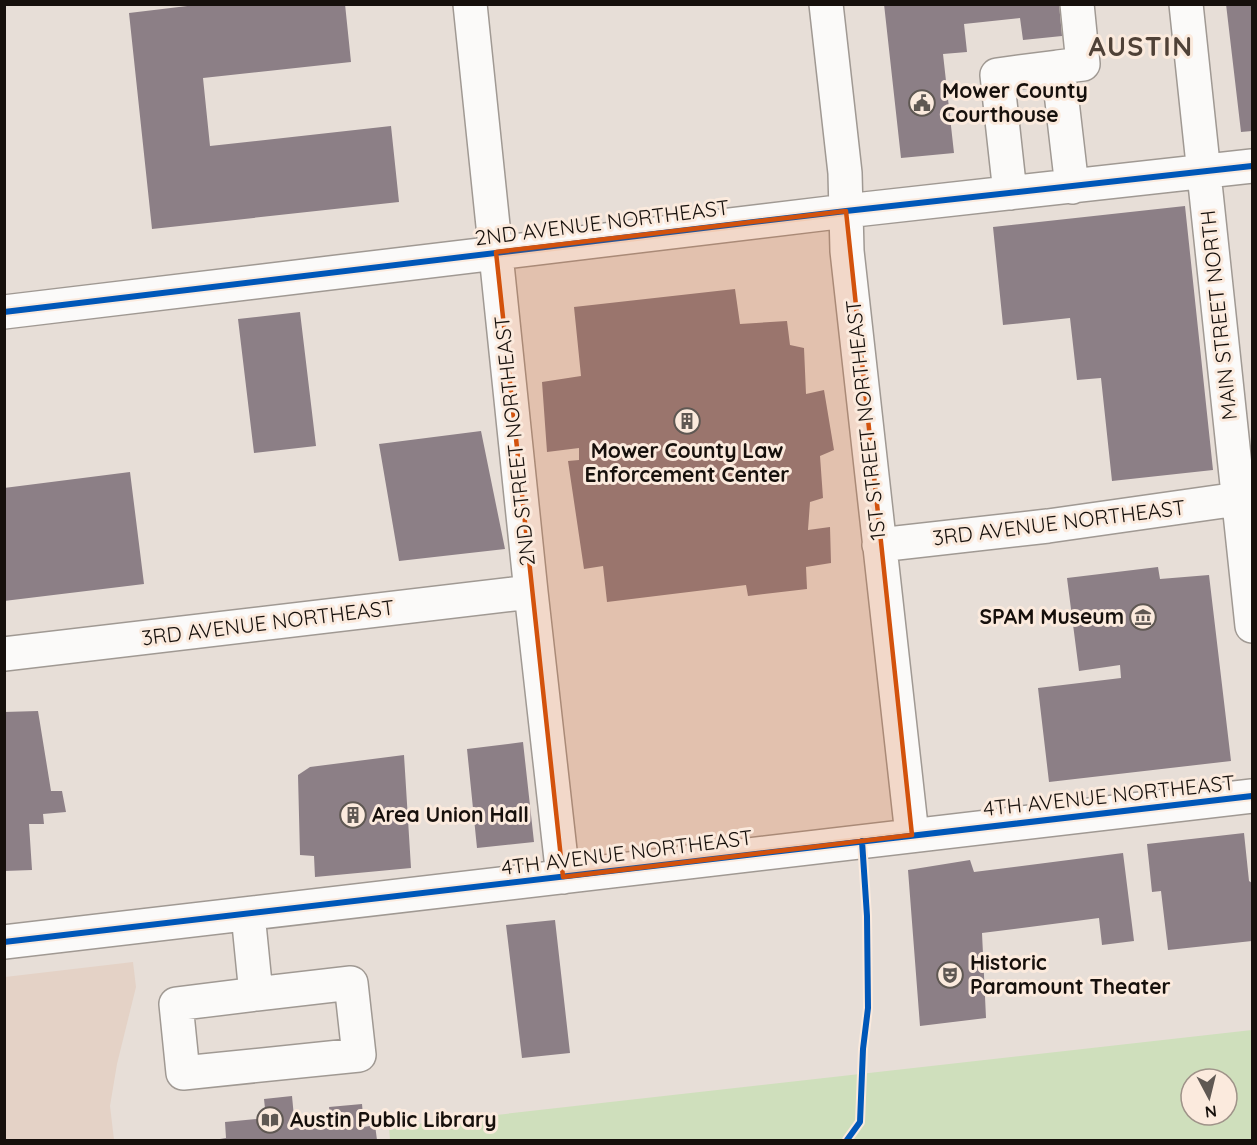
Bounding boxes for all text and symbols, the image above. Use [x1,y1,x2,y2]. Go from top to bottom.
district label: AUSTIN [1088,29,1194,63]
place label: Mower County Courthouse [942,77,1088,127]
public building icon: Mower County Courthouse [907,88,937,118]
street label: 2ND AVENUE NORTHEAST [473,193,731,251]
street label: MAIN STREET NORTH [1194,209,1242,421]
street label: 1ST STREET NORTHEAST [839,299,891,542]
street label: 2ND STREET NORTHEAST [488,315,540,568]
building icon: Mower County Law Enforcement Center [672,406,702,436]
place label: Mower County Law Enforcement Center [585,437,789,487]
street label: 3RD AVENUE NORTHEAST [931,494,1187,550]
street label: 3RD AVENUE NORTHEAST [140,594,396,650]
museum icon: SPAM Museum [1128,602,1158,632]
place label: SPAM Museum [979,603,1124,629]
street label: 4TH AVENUE NORTHEAST [982,769,1236,821]
building icon: Area Union Hall [338,800,368,830]
place label: Area Union Hall [372,801,529,827]
street label: 4TH AVENUE NORTHEAST [500,824,754,880]
place label: Historic Paramount Theater [970,949,1171,999]
theatre icon: Historic Paramount Theater [935,960,965,990]
north arrow [1179,1067,1239,1127]
text: N [1204,1101,1218,1123]
library icon: Austin Public Library [255,1105,285,1135]
place label: Austin Public Library [290,1106,497,1132]

